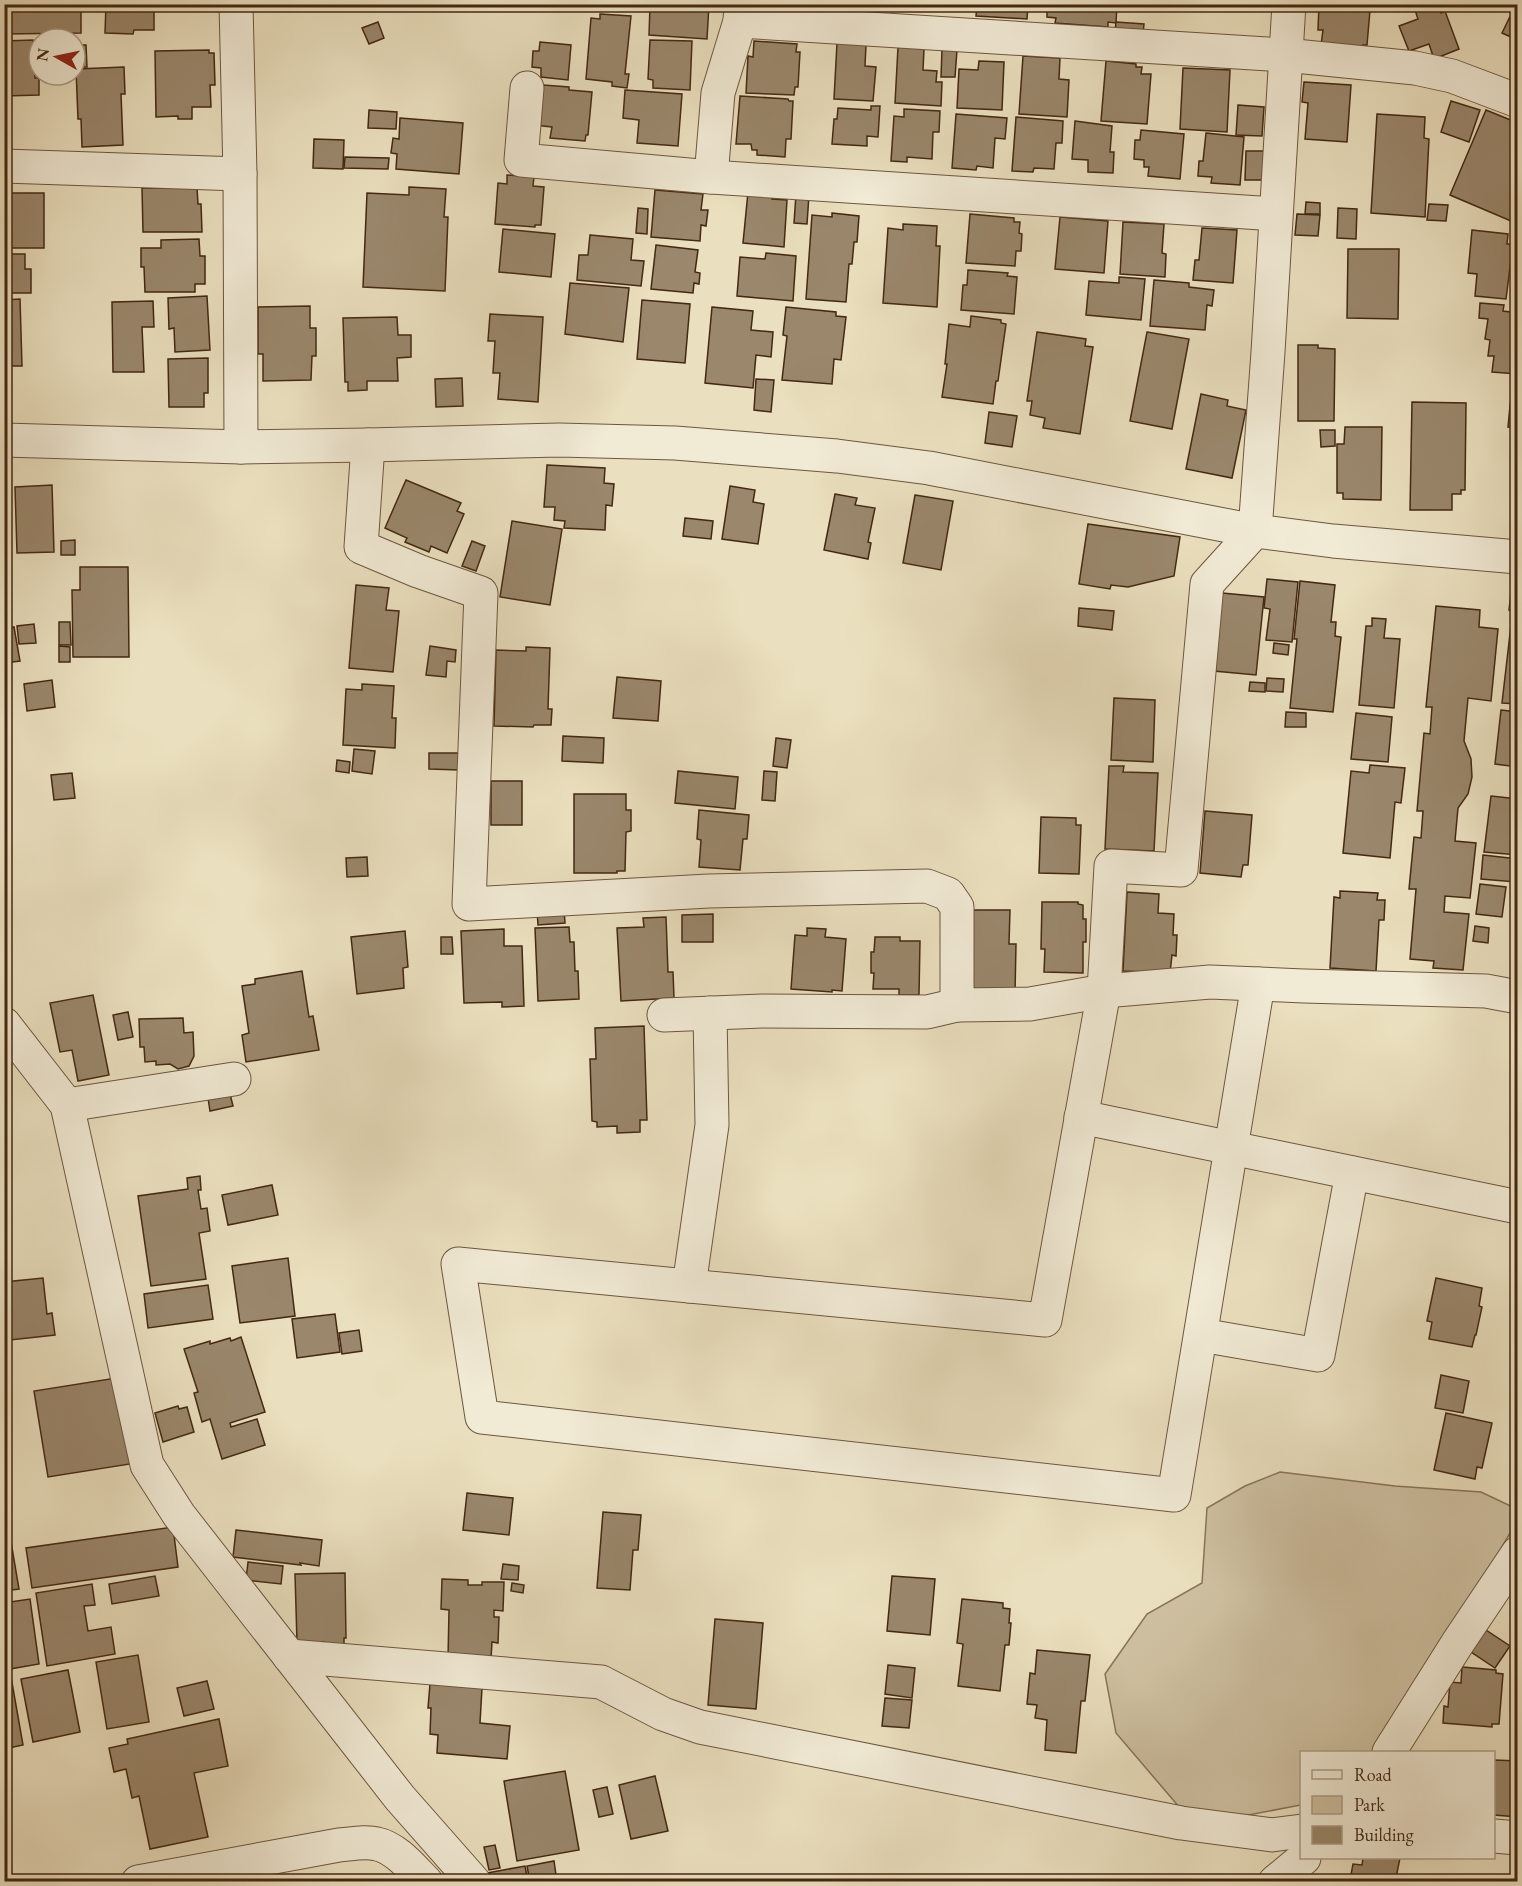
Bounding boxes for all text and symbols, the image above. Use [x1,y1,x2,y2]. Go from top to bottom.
north arrow [27,27,87,87]
text: N [31,47,54,63]
legend [1300,1751,1495,1859]
text: Road [1354,1763,1393,1786]
text: Park [1354,1793,1385,1816]
text: Building [1354,1823,1414,1846]

